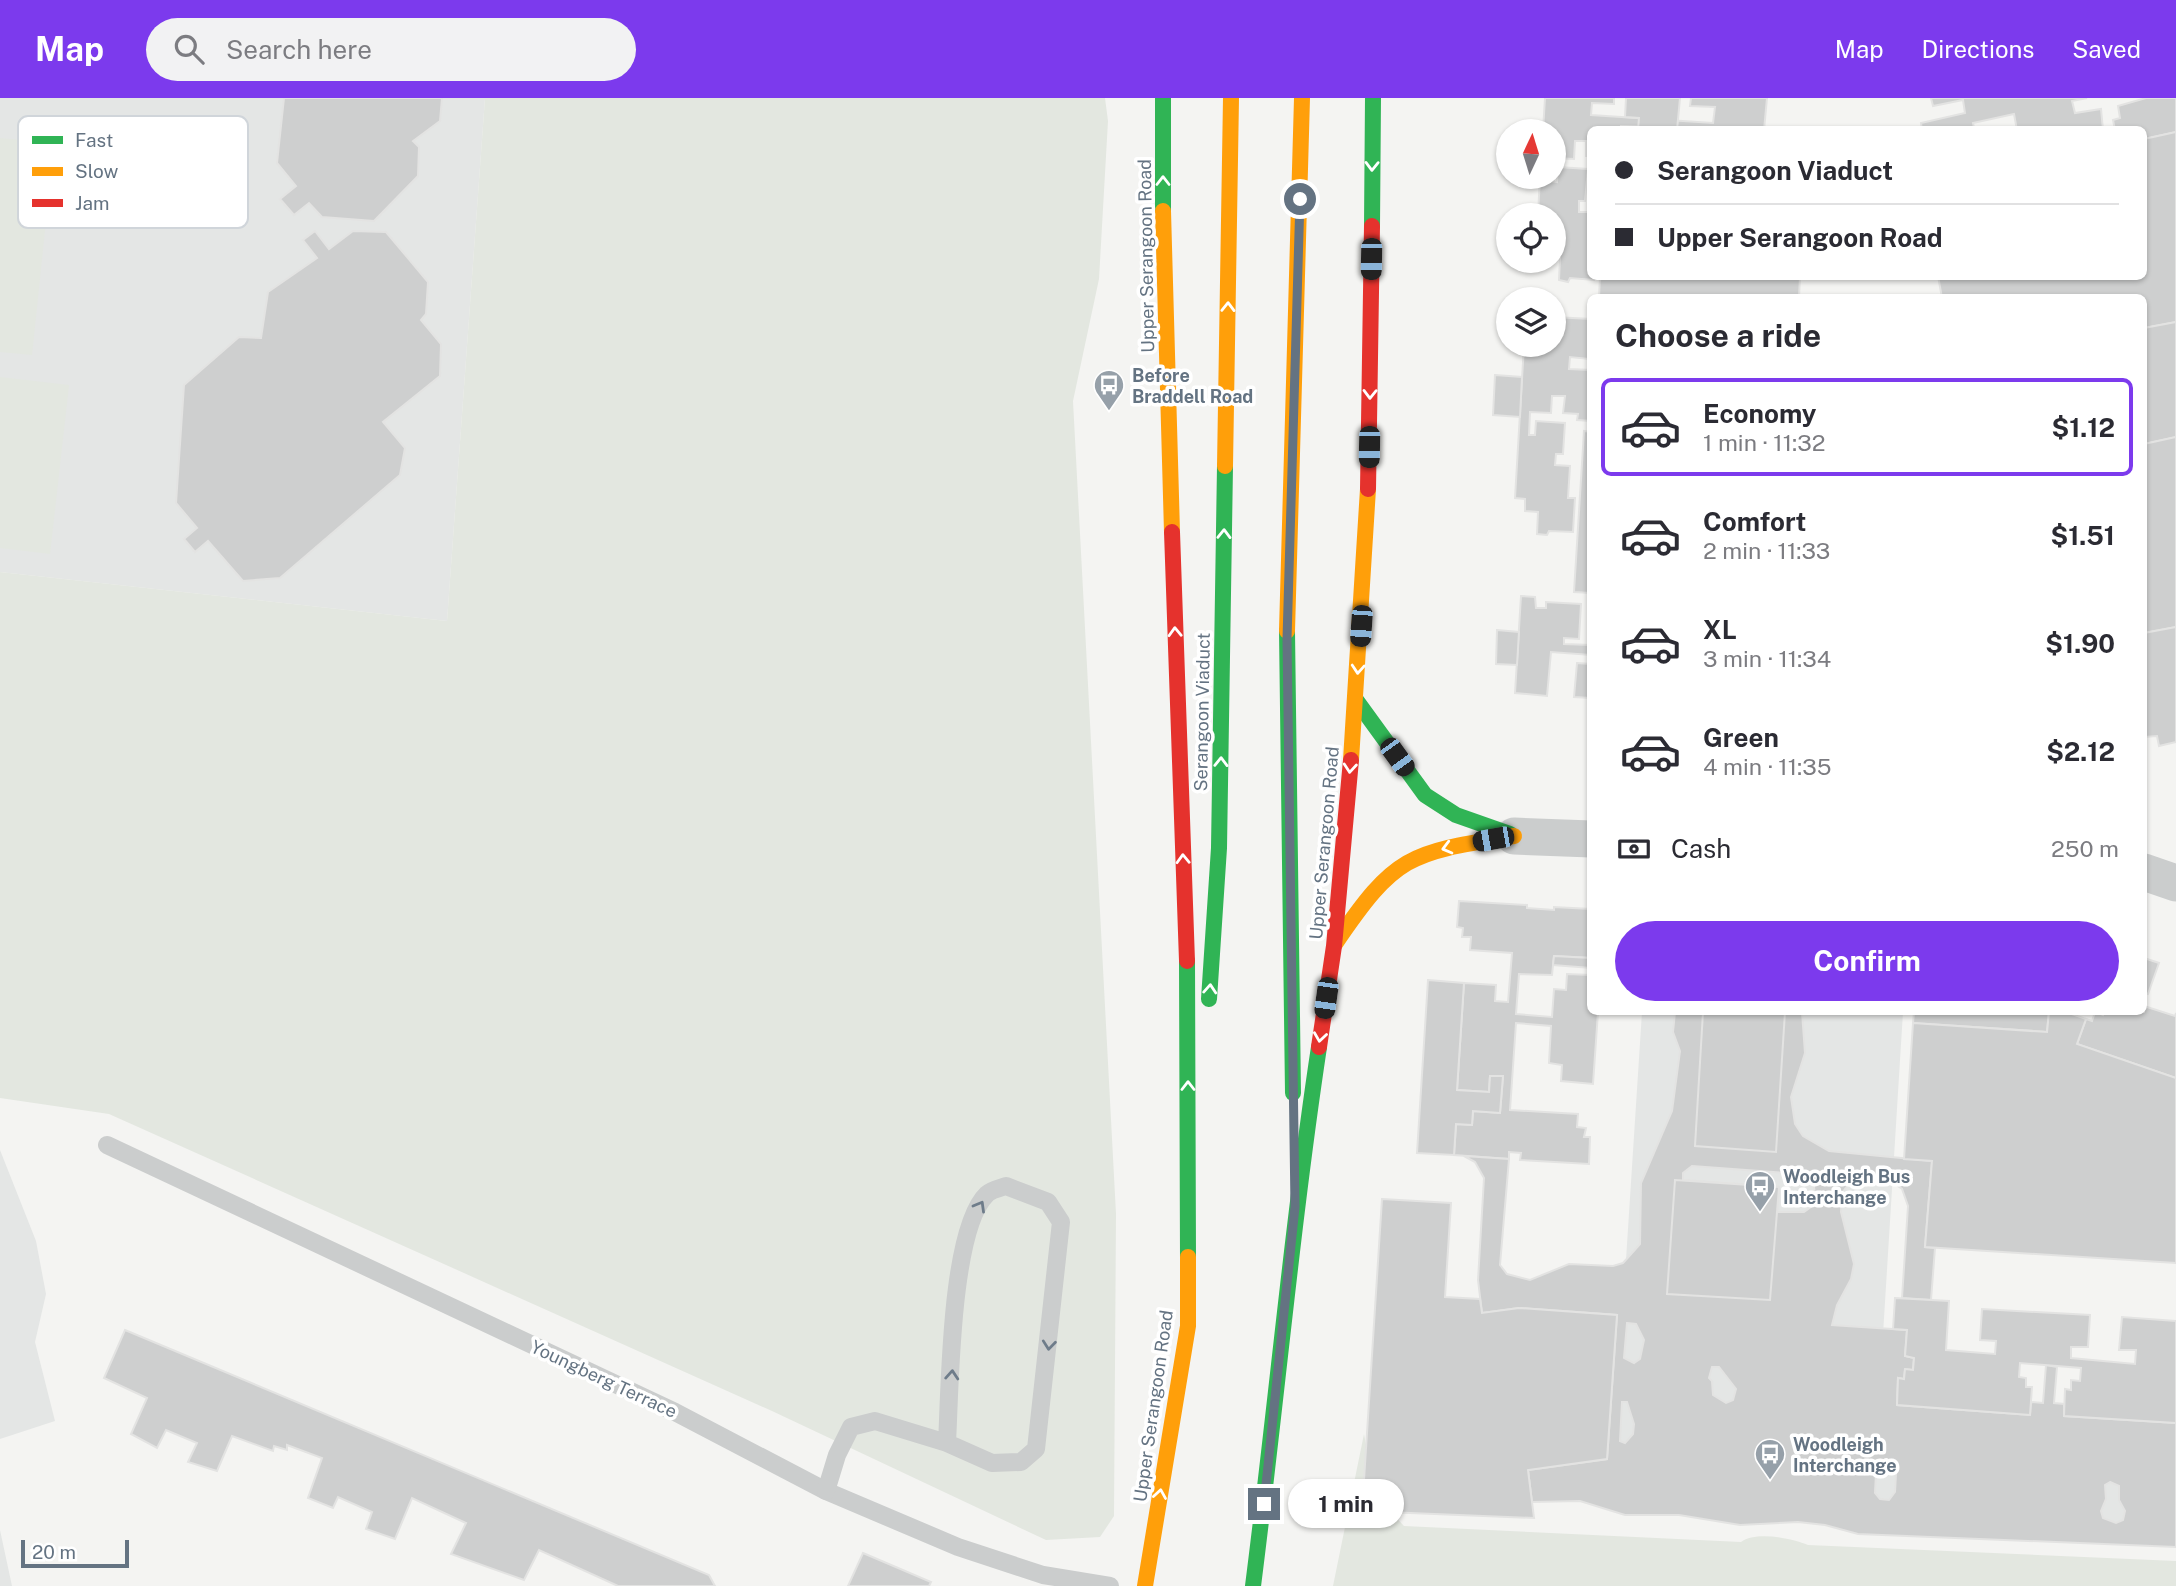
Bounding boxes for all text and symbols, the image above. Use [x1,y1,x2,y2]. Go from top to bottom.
search box [146,18,636,81]
text: Map [35,30,104,68]
icon: search [170,30,208,68]
text: Search here [226,34,372,65]
text: Map [1835,35,1884,63]
text: Directions [1922,35,2034,63]
text: Saved [2072,35,2141,63]
legend [18,116,248,228]
north arrow [1496,119,1566,189]
map controls [1496,119,1566,357]
text: Fast [75,129,113,151]
text: Serangoon Viaduct [1657,155,1893,186]
street label: Upper Serangoon Road [1134,159,1158,353]
text: Slow [75,160,119,182]
one-way arrow [1365,161,1380,172]
one-way arrow [1155,176,1171,186]
route start [1284,183,1316,215]
text: Jam [75,192,109,214]
button: locate [1496,203,1566,273]
text: Upper Serangoon Road [1657,222,1943,253]
car [1361,238,1382,280]
button: layers [1496,287,1566,357]
one-way arrow [1220,301,1236,312]
text: Choose a ride [1615,317,1821,354]
place label: Before Braddell Road [1132,365,1253,407]
bus stop icon: Before Braddell Road [1092,368,1126,412]
one-way arrow [1362,388,1377,399]
icon: car [1619,396,1682,459]
text: Economy [1703,398,1816,429]
text: $1.12 [2052,412,2115,443]
car [1359,426,1380,468]
text: 1 min · 11:32 [1703,429,1825,456]
icon: car [1619,504,1682,567]
text: Comfort [1703,506,1806,537]
text: $1.51 [2050,520,2115,551]
one-way arrow [1217,529,1232,540]
text: 2 min · 11:33 [1703,537,1830,564]
car [1350,604,1373,648]
icon: car [1619,612,1682,675]
text: XL [1703,614,1737,645]
one-way arrow [1168,626,1183,637]
text: $1.90 [2045,628,2115,659]
street label: Serangoon Viaduct [1190,632,1214,792]
text: 3 min · 11:34 [1703,645,1831,672]
one-way arrow [1351,664,1366,675]
icon: car [1619,720,1682,783]
text: Green [1703,722,1779,753]
car [1377,734,1418,780]
text: $2.12 [2046,736,2115,767]
street label: Upper Serangoon Road [1305,746,1343,940]
text: 4 min · 11:35 [1703,753,1832,780]
one-way arrow [1213,756,1229,767]
one-way arrow [1343,763,1358,774]
car [1471,825,1516,853]
icon: cash [1615,830,1653,868]
text: Cash [1671,833,1731,864]
text: 250 m [2051,835,2119,862]
one-way arrow [1441,840,1453,855]
one-way arrow [1175,853,1191,864]
button: Confirm [1615,921,2119,1001]
car [1313,976,1340,1020]
one-way arrow [1202,983,1217,994]
one-way arrow [1313,1032,1328,1043]
one-way arrow [1180,1081,1196,1091]
place label: Woodleigh Bus Interchange [1783,1166,1910,1208]
bus stop icon: Woodleigh Bus Interchange [1743,1169,1777,1213]
one-way arrow [972,1200,985,1213]
street label: Upper Serangoon Road [1129,1309,1177,1503]
street label: Youngberg Terrace [528,1336,680,1422]
one-way arrow [1042,1340,1057,1351]
one-way arrow [944,1370,959,1381]
place label: Woodleigh Interchange [1793,1434,1897,1476]
bus stop icon: Woodleigh Interchange [1753,1437,1787,1481]
callout: 1 min [1288,1480,1404,1528]
one-way arrow [1152,1488,1167,1500]
route end [1248,1488,1280,1520]
text: 1 min [1318,1490,1374,1517]
scale bar [21,1537,130,1569]
text: 20 m [32,1541,76,1563]

